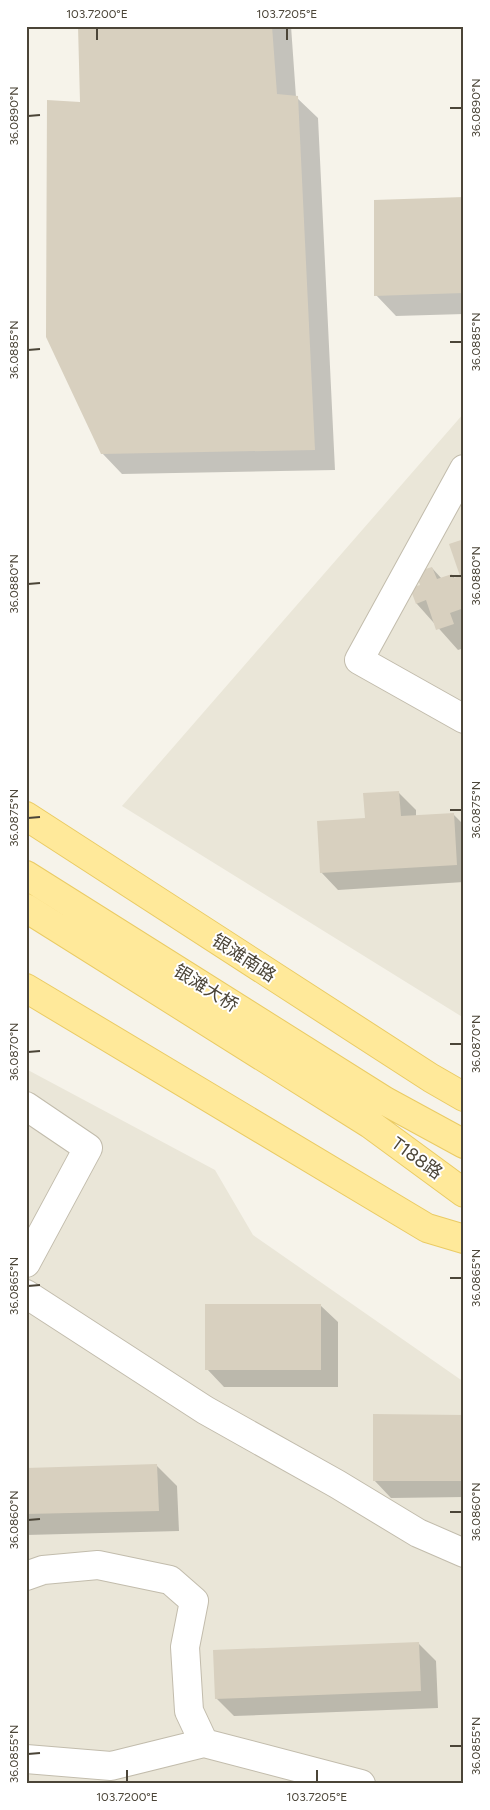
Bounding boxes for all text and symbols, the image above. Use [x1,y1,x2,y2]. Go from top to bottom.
text: 103.7200°E [66,7,128,21]
text: 103.7205°E [257,7,317,21]
text: 36.0890°N [469,78,483,138]
text: 36.0890°N [7,86,21,146]
text: 36.0885°N [469,313,483,371]
text: 36.0885°N [7,321,21,379]
text: 36.0880°N [469,546,483,606]
text: 36.0880°N [7,554,21,614]
text: 36.0875°N [469,781,483,839]
text: 36.0875°N [7,789,21,847]
street label: 银滩南路 [208,929,280,987]
street label: 银滩大桥 [170,960,242,1016]
text: 36.0870°N [469,1015,483,1073]
text: 36.0870°N [7,1023,21,1081]
street label: T188路 [387,1132,447,1184]
text: 36.0865°N [469,1249,483,1307]
text: 36.0865°N [7,1257,21,1315]
text: 36.0860°N [469,1482,483,1542]
text: 36.0860°N [7,1490,21,1550]
text: 36.0855°N [469,1717,483,1775]
text: 36.0855°N [7,1725,21,1783]
text: 103.7200°E [96,1790,158,1804]
text: 103.7205°E [287,1790,347,1804]

